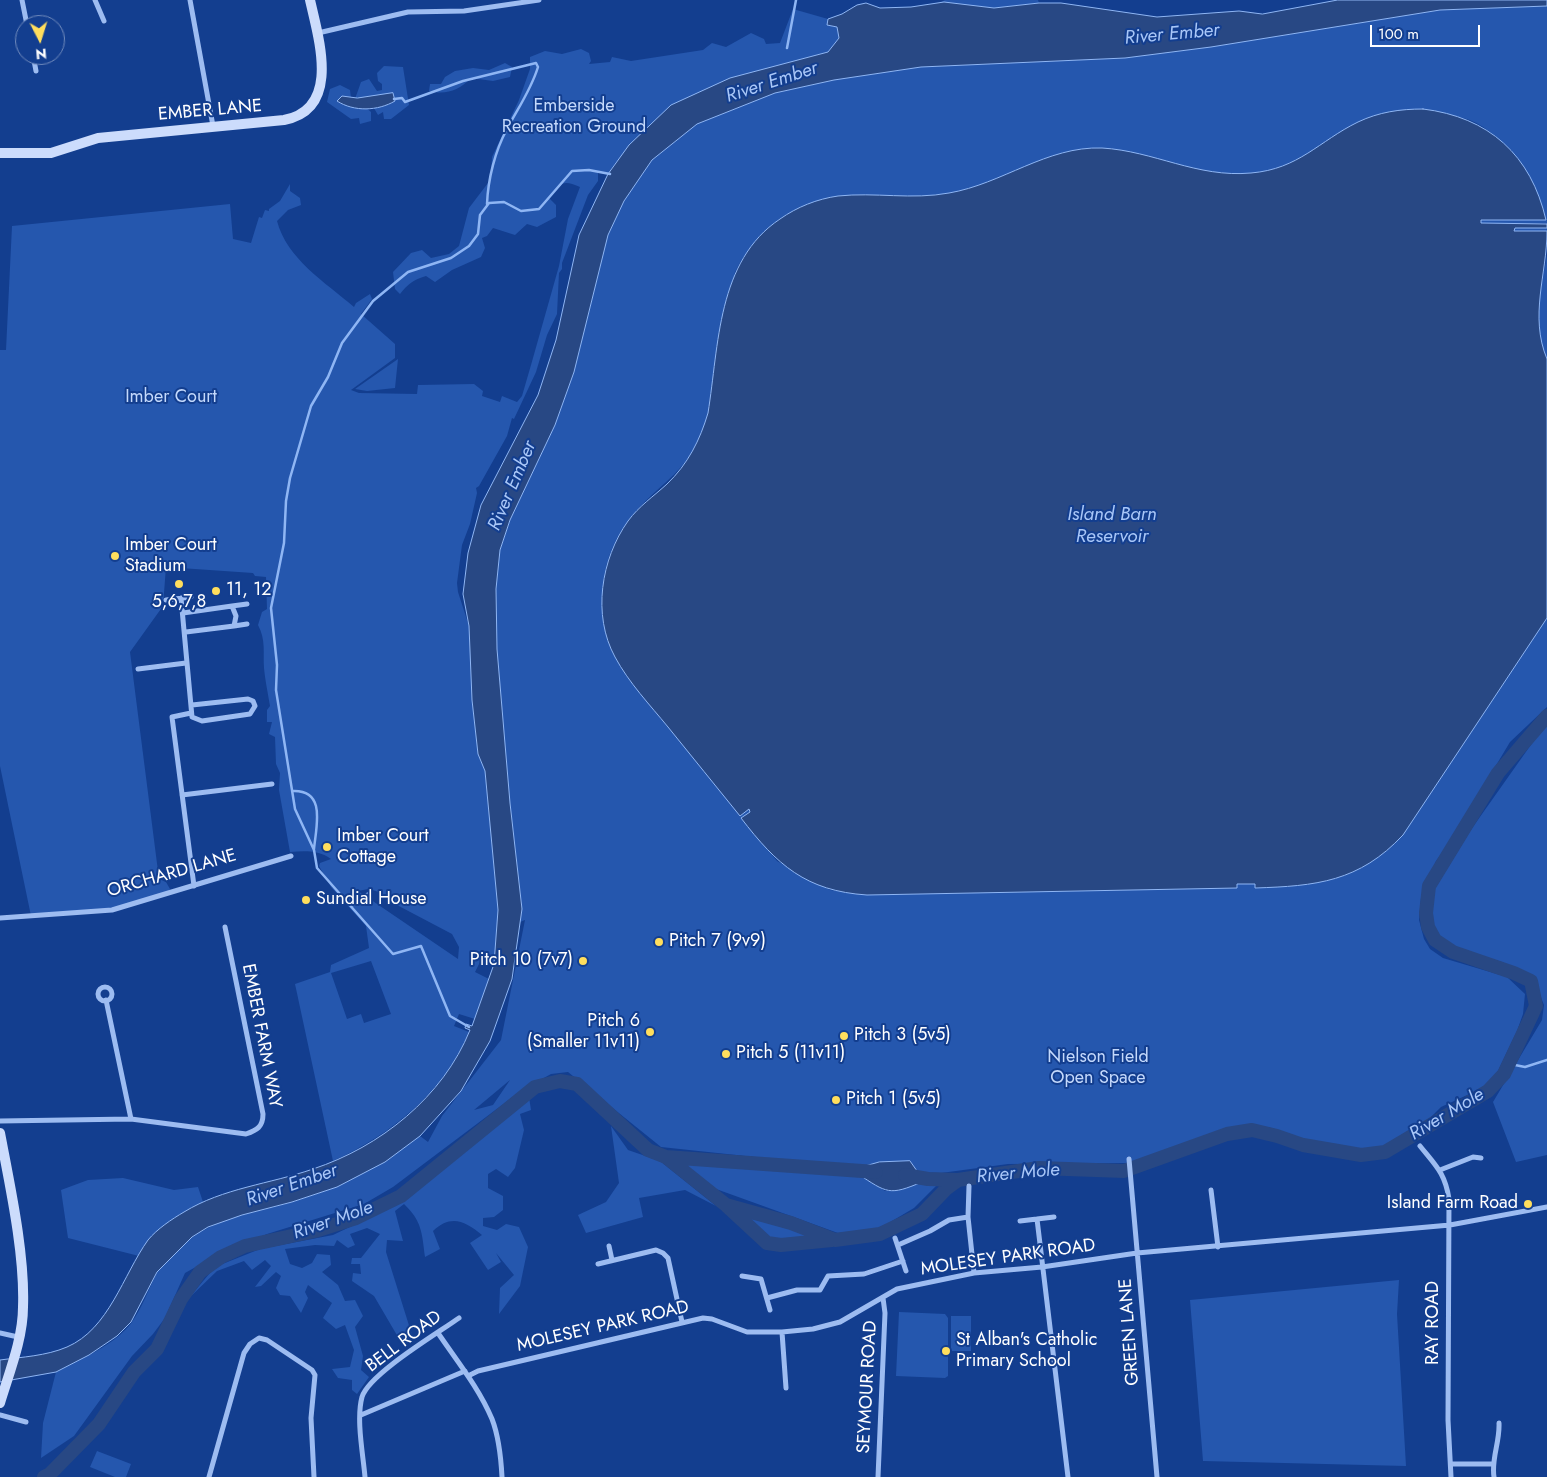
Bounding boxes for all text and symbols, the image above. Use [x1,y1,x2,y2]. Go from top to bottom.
north arrow [15,15,65,65]
scale bar [1372,15,1482,47]
water label: River Ember [1124,19,1220,51]
text: 100 m [1378,23,1419,45]
text: N [35,43,48,64]
water label: River Ember [723,57,821,109]
street label: EMBER LANE [157,96,263,126]
park label: Emberside Recreation Ground [502,96,646,138]
park label: Imber Court [125,387,217,409]
water label: River Ember [484,438,542,534]
water label: Island Barn Reservoir [1067,504,1157,548]
place label: Imber Court Stadium [125,535,217,578]
marker: Imber Court Stadium [109,550,121,562]
marker: 5,6,7,8 [173,578,185,590]
place label: 11, 12 [226,580,271,602]
marker: 11, 12 [210,585,222,597]
place label: 5,6,7,8 [152,592,206,614]
place label: Imber Court Cottage [337,826,429,869]
marker: Imber Court Cottage [321,841,333,853]
street label: ORCHARD LANE [105,845,239,903]
place label: Sundial House [316,889,427,911]
marker: Sundial House [300,894,312,906]
place label: Pitch 7 (9v9) [669,931,766,953]
marker: Pitch 7 (9v9) [653,936,665,948]
place label: Pitch 10 (7v7) [470,950,573,972]
marker: Pitch 10 (7v7) [577,955,589,967]
street label: EMBER FARM WAY [236,962,286,1110]
place label: Pitch 6 (Smaller 11v11) [527,1011,640,1054]
place label: Pitch 3 (5v5) [854,1025,951,1047]
marker: Pitch 6 (Smaller 11v11) [644,1026,656,1038]
marker: Pitch 3 (5v5) [838,1030,850,1042]
place label: Pitch 5 (11v11) [736,1043,845,1065]
park label: Nielson Field Open Space [1047,1047,1149,1090]
marker: Pitch 5 (11v11) [720,1048,732,1060]
water label: River Mole [1405,1084,1489,1146]
place label: Pitch 1 (5v5) [846,1089,941,1111]
marker: Pitch 1 (5v5) [830,1094,842,1106]
water label: River Mole [976,1159,1060,1189]
water label: River Ember [243,1160,341,1212]
place label: Island Farm Road [1387,1193,1518,1215]
water label: River Mole [290,1197,376,1245]
marker: Island Farm Road [1522,1198,1534,1210]
street label: MOLESEY PARK ROAD [919,1235,1097,1281]
street label: GREEN LANE [1115,1278,1145,1386]
street label: RAY ROAD [1423,1281,1445,1365]
street label: MOLESEY PARK ROAD [515,1297,691,1357]
street label: BELL ROAD [362,1306,446,1378]
street label: SEYMOUR ROAD [854,1320,882,1454]
place label: St Alban's Catholic Primary School [956,1330,1097,1372]
marker: St Alban's Catholic Primary School [940,1345,952,1357]

